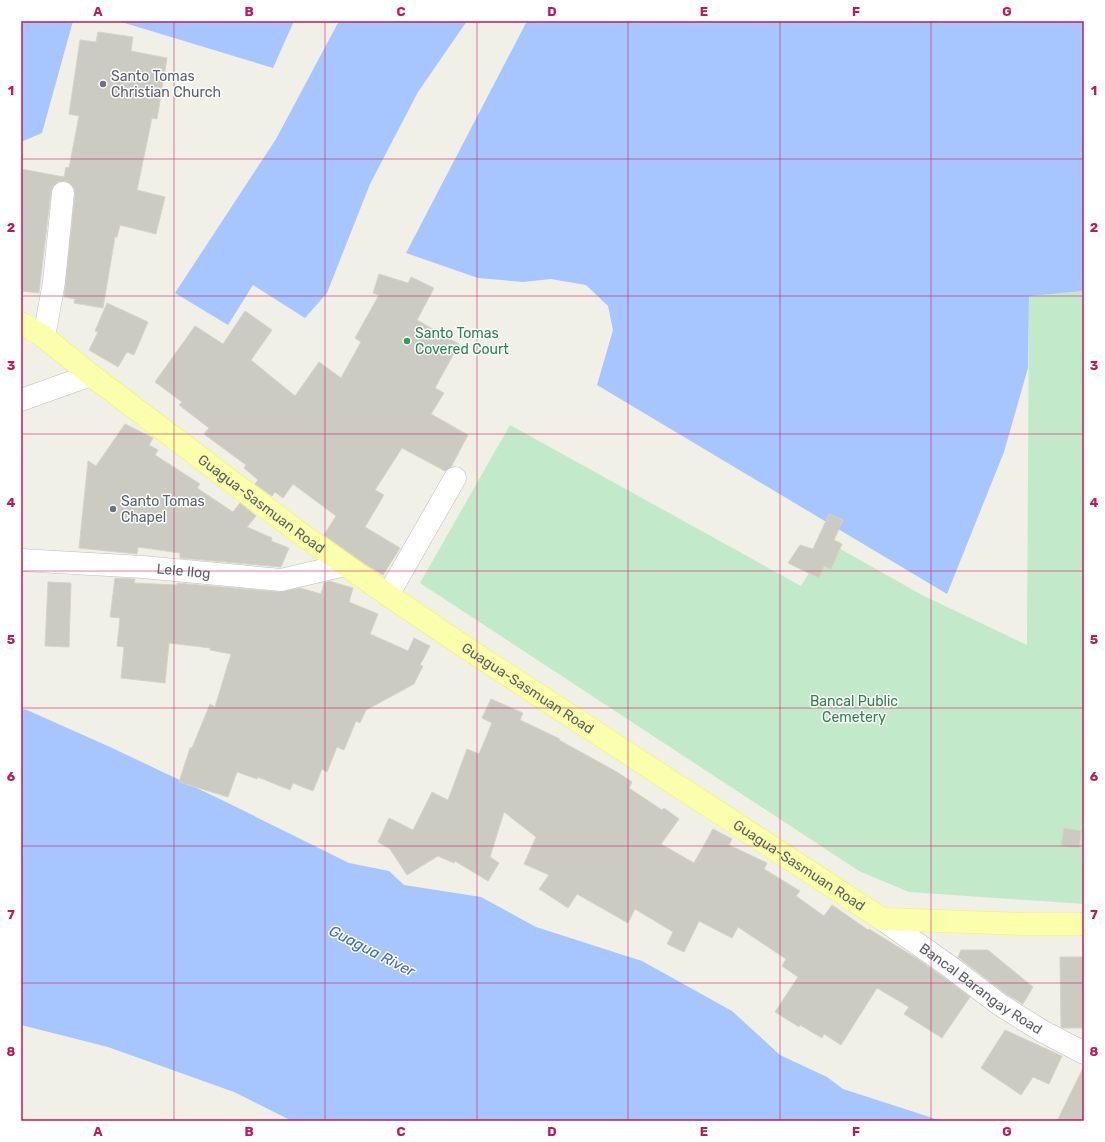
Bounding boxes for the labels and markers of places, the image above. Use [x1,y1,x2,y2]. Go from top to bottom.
place label: Santo Tomas Christian Church [111,68,221,101]
marker: Santo Tomas Christian Church [98,79,108,89]
place label: Santo Tomas Covered Court [415,325,509,358]
marker: Santo Tomas Covered Court [402,336,412,346]
place label: Santo Tomas Chapel [121,493,205,526]
marker: Santo Tomas Chapel [108,504,118,514]

